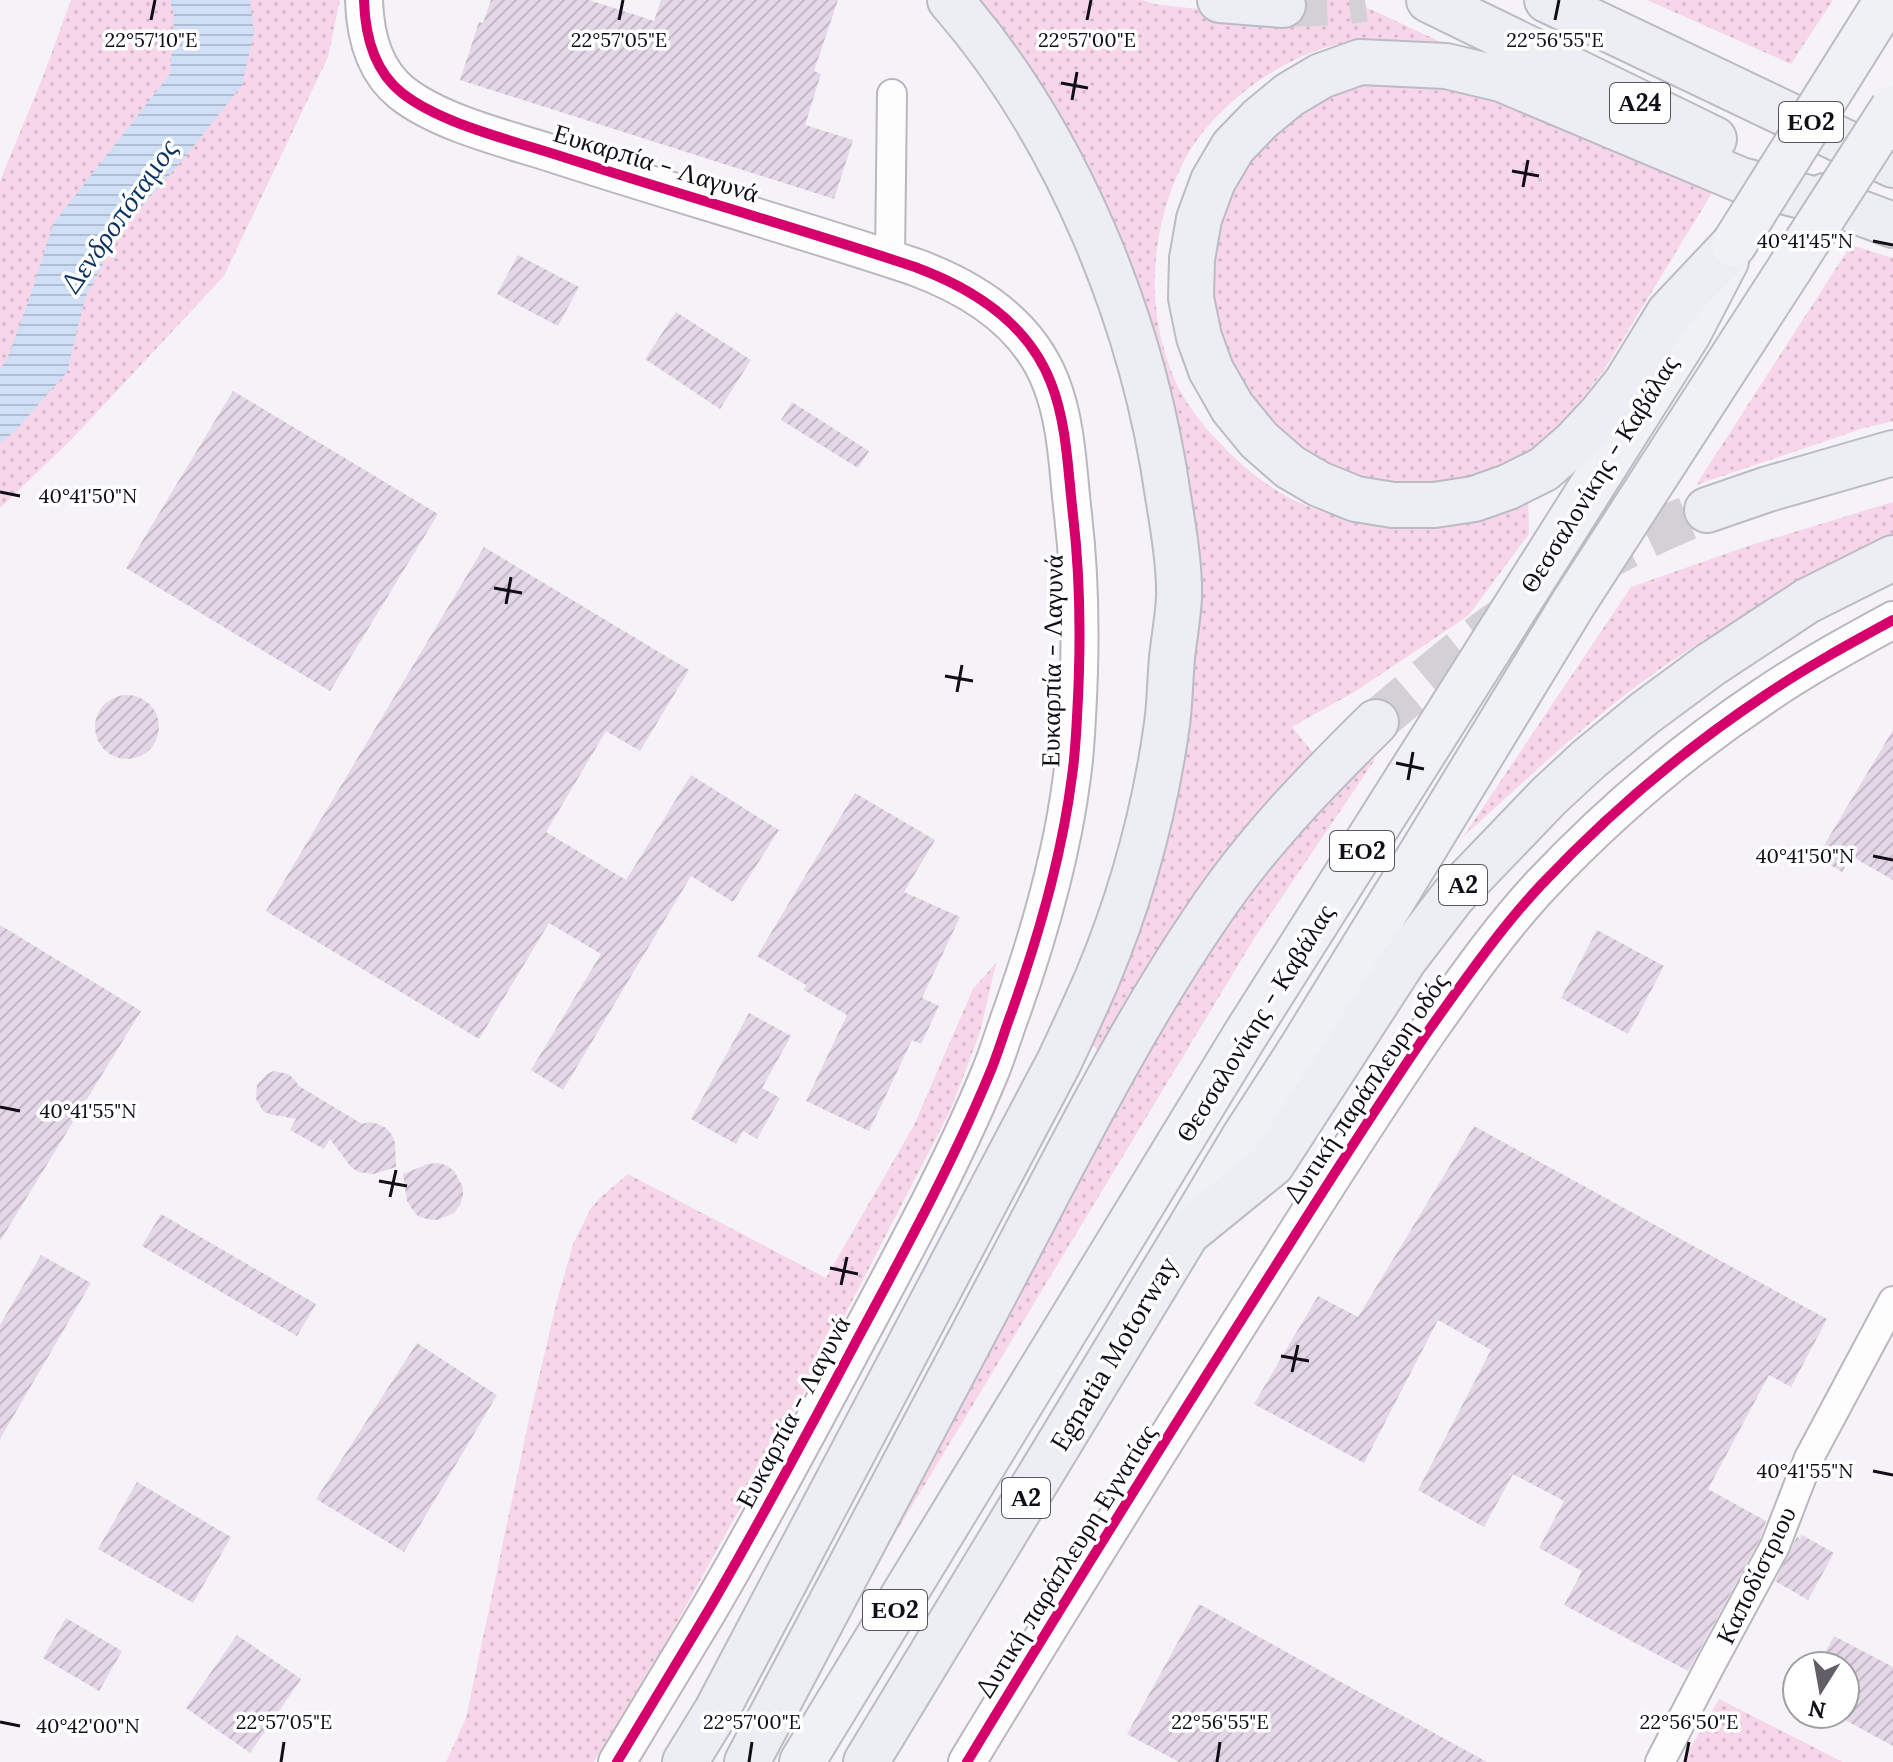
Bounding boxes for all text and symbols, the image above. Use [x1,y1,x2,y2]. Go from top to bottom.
text: 22°57'10"E [105,27,197,52]
text: 22°57'05"E [571,27,667,52]
text: 22°57'00"E [1038,27,1136,52]
text: 22°56'55"E [1506,27,1604,52]
road number: Α24 [1610,83,1670,123]
road number: ΕΟ2 [1779,102,1843,142]
street label: Ευκαρπία - Λαγυνά [550,116,763,209]
water label: Δενδροπόταμος [53,131,186,300]
text: 40°41'45"N [1757,228,1853,253]
street label: Θεσσαλονίκης - Καβάλας [1512,348,1686,599]
text: 40°41'50"N [39,483,137,508]
street label: Ευκαρπία - Λαγυνά [1033,554,1070,768]
road number: ΕΟ2 [1330,831,1394,871]
text: 40°41'50"N [1756,843,1854,868]
road number: Α2 [1439,865,1487,905]
street label: Θεσσαλονίκης - Καβάλας [1168,897,1342,1148]
street label: Δυτική παράπλευρη οδός [1276,966,1455,1209]
text: 40°41'55"N [40,1098,136,1123]
street label: Egnatia Motorway [1043,1251,1185,1457]
street label: Ευκαρπία - Λαγυνά [728,1310,857,1513]
street label: Δυτική παράπλευρη Εγνατίας [968,1417,1164,1704]
text: 40°41'55"N [1757,1458,1853,1483]
road number: Α2 [1002,1478,1050,1518]
street label: Καποδίστριου [1708,1501,1803,1649]
road number: ΕΟ2 [863,1590,927,1630]
north arrow [1781,1650,1861,1730]
text: N [1806,1694,1828,1725]
text: 22°57'05"E [236,1709,332,1734]
text: 22°57'00"E [703,1709,801,1734]
text: 22°56'55"E [1171,1709,1269,1734]
text: 22°56'50"E [1640,1709,1738,1734]
text: 40°42'00"N [36,1713,140,1738]

